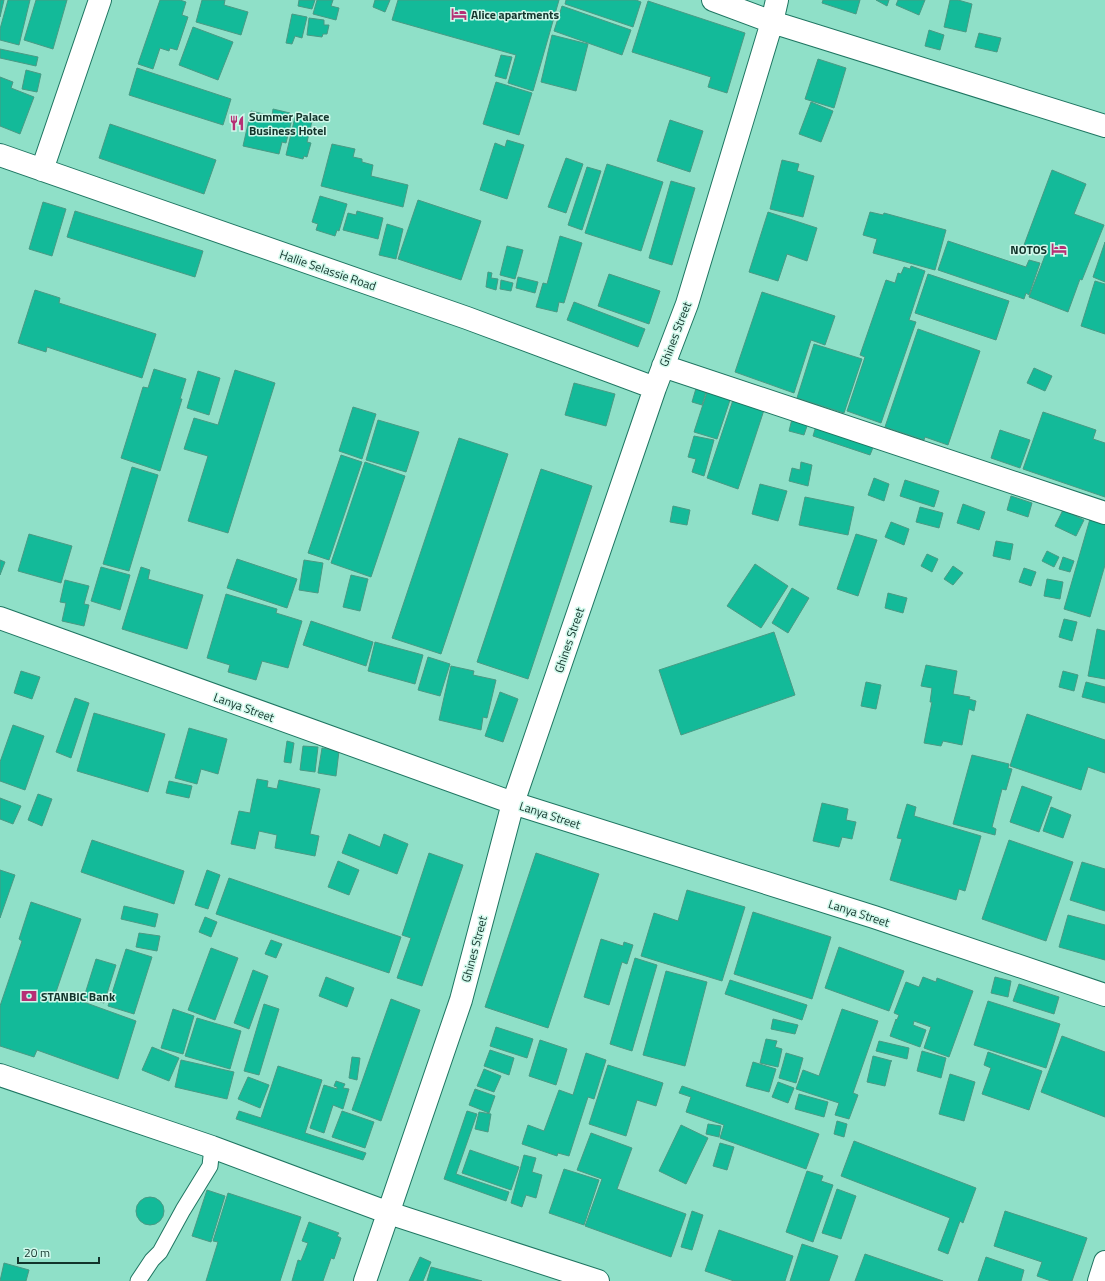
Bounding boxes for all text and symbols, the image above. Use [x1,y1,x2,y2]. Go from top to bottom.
hotel icon: Alice apartments [450,5,468,23]
place label: Alice apartments [471,5,559,24]
place label: Summer Palace Business Hotel [249,107,329,140]
restaurant icon: Summer Palace Business Hotel [228,114,246,132]
place label: NOTOS [1010,240,1047,259]
hotel icon: NOTOS [1050,240,1068,258]
street label: Hallie Selassie Road [277,245,379,295]
street label: Ghines Street [654,298,696,369]
street label: Ghines Street [549,604,589,675]
street label: Lanya Street [211,687,278,727]
street label: Lanya Street [517,796,584,834]
street label: Lanya Street [826,894,893,932]
street label: Ghines Street [456,913,492,984]
bank icon: STANBIC Bank [20,987,38,1005]
place label: STANBIC Bank [41,987,116,1006]
scale bar [18,1239,99,1265]
text: 20 m [24,1243,50,1262]

